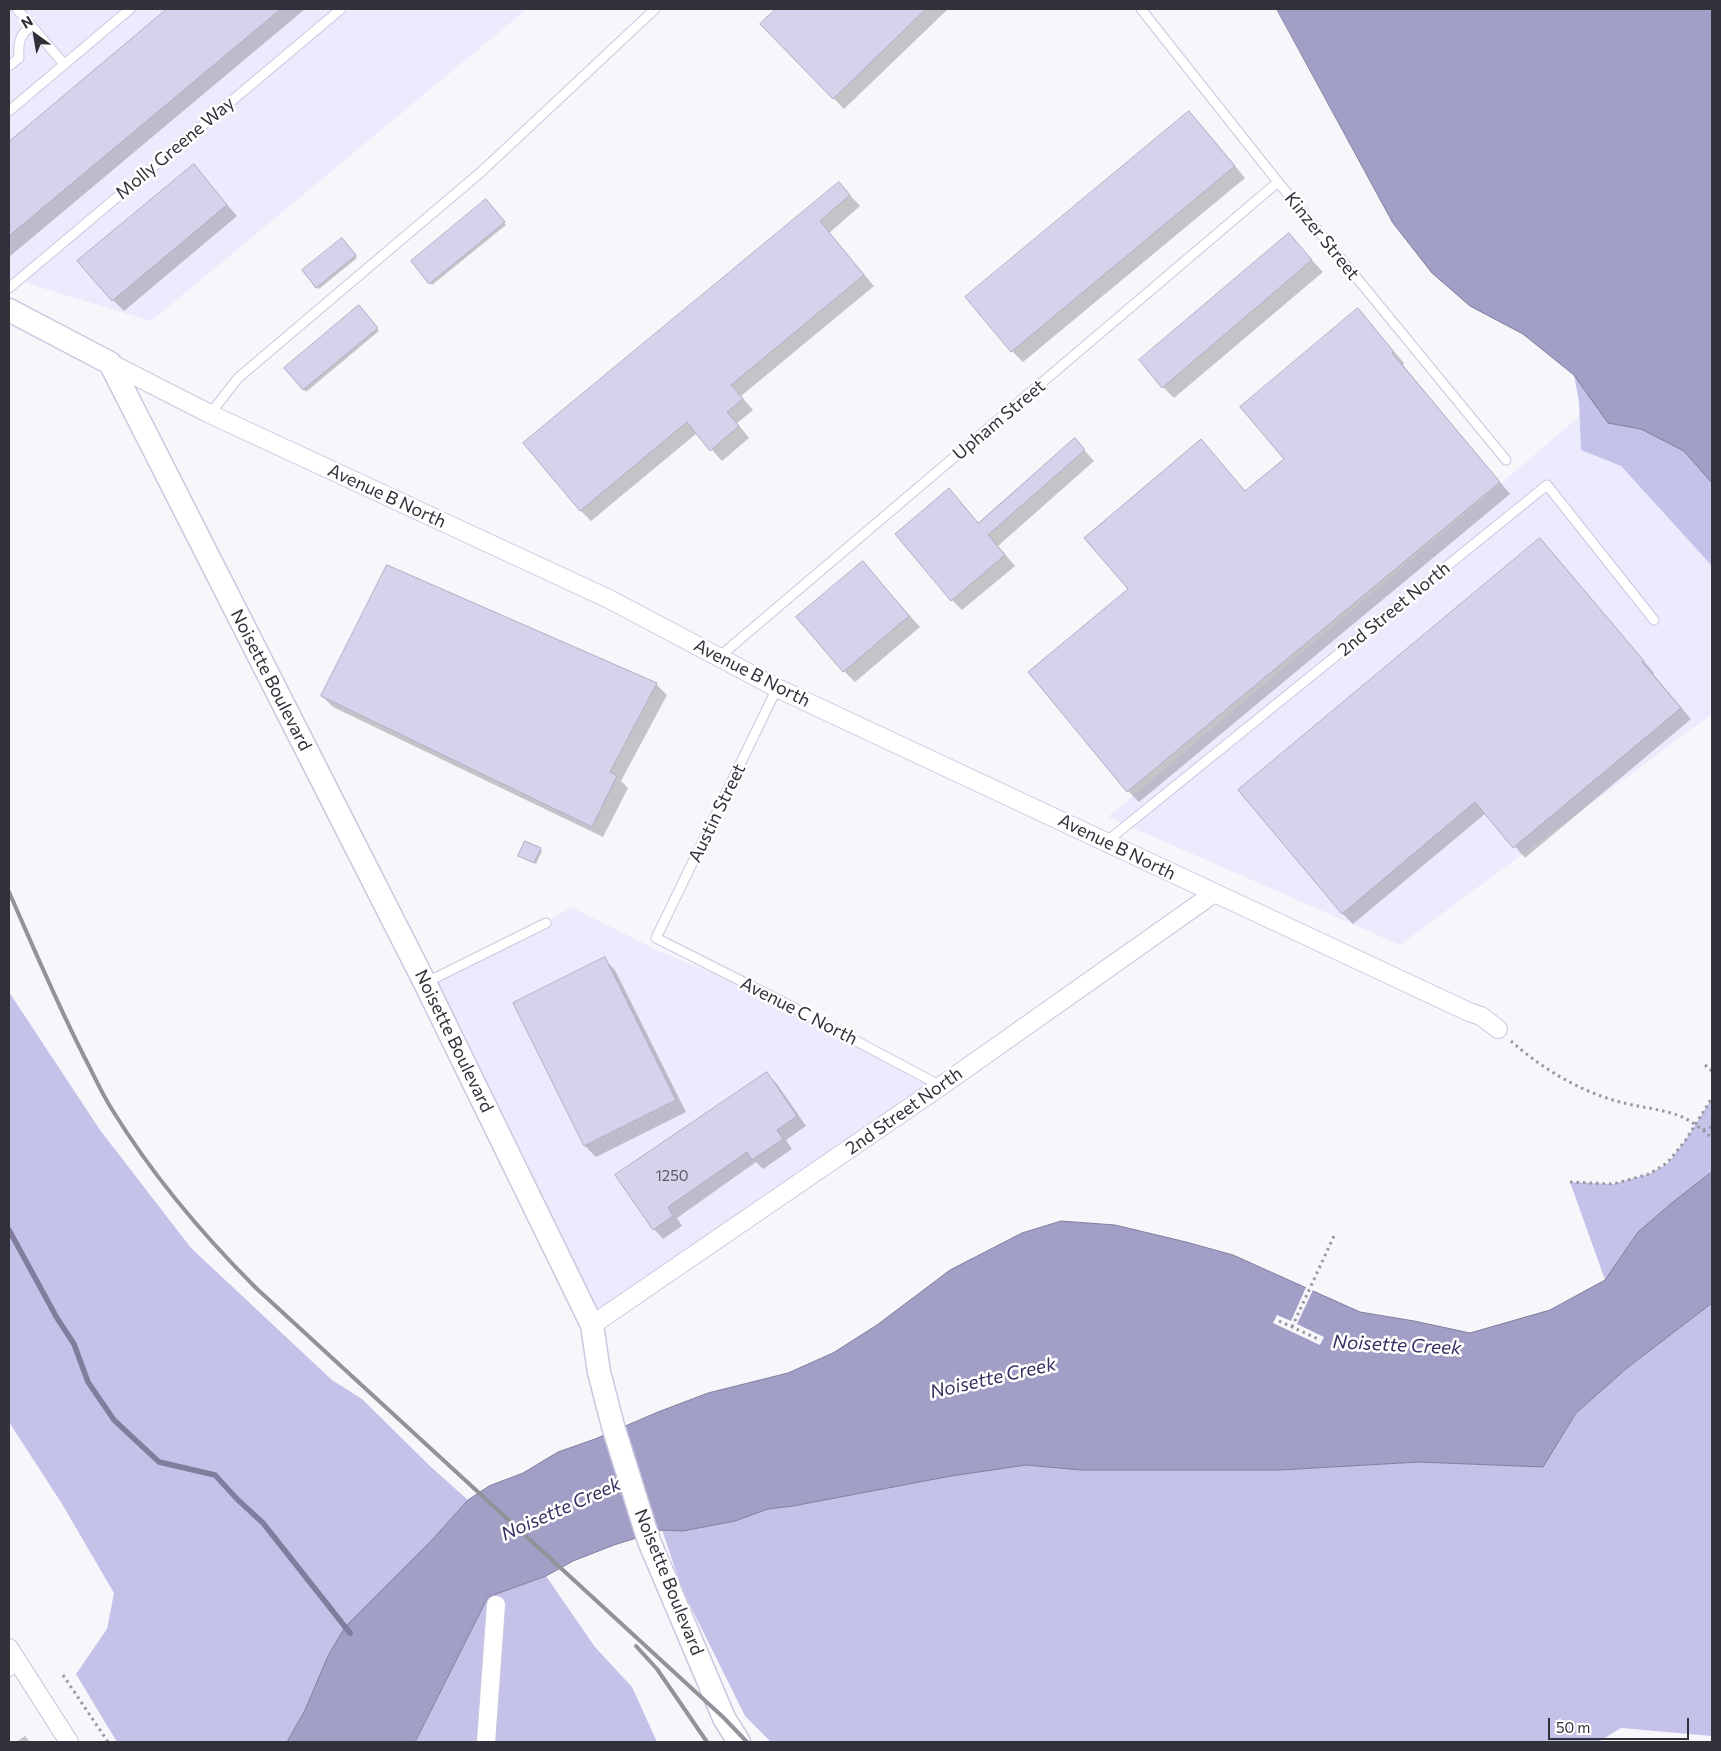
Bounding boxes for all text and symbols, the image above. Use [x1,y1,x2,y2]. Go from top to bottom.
north arrow [10,10,60,60]
text: N [18,12,36,32]
street label: Molly Greene Way [111,92,239,204]
street label: Kinzer Street [1280,188,1364,284]
street label: Upham Street [949,375,1049,465]
street label: Avenue B North [325,459,449,533]
street label: 2nd Street North [1334,557,1454,661]
street label: Noisette Boulevard [226,606,316,754]
street label: Avenue B North [690,634,814,712]
street label: Austin Street [684,760,750,866]
street label: Avenue B North [1055,809,1179,885]
street label: Noisette Boulevard [410,966,498,1116]
street label: Avenue C North [737,972,861,1050]
street label: 2nd Street North [841,1063,967,1159]
house number: 1250 [655,1167,689,1185]
water label: Noisette Creek [1332,1330,1462,1360]
water label: Noisette Creek [928,1352,1058,1404]
water label: Noisette Creek [498,1472,624,1546]
street label: Noisette Boulevard [630,1506,708,1658]
scale bar [1551,1708,1692,1740]
text: 50 m [1556,1718,1590,1736]

